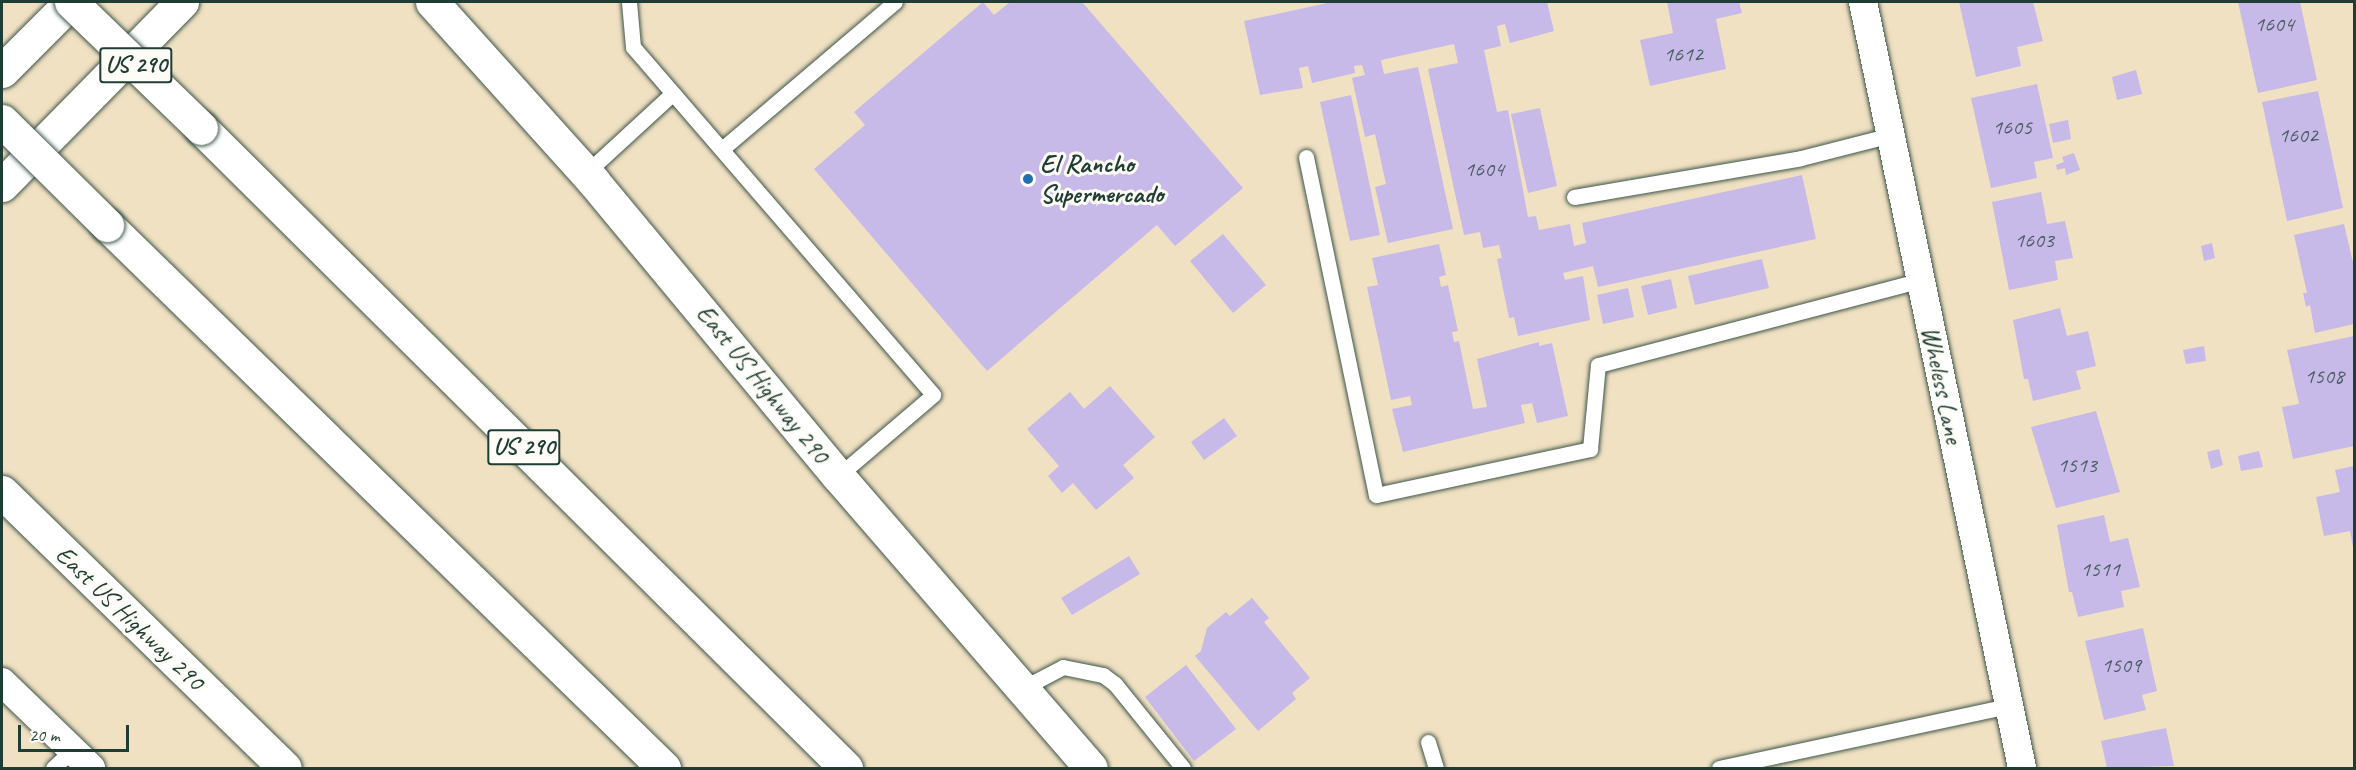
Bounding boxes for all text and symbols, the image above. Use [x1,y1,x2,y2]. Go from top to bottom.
house number: 1604 [2254,12,2294,38]
house number: 1612 [1663,42,1703,68]
road number: US 290 [98,44,174,86]
house number: 1605 [1992,115,2032,141]
house number: 1602 [2278,123,2318,149]
place label: El Rancho Supermercado [1040,148,1163,210]
house number: 1604 [1464,157,1504,183]
marker: El Rancho Supermercado [1021,172,1035,186]
house number: 1603 [2014,228,2054,254]
street label: East US Highway 290 [689,298,837,470]
street label: Wheless Lane [1914,323,1970,447]
house number: 1508 [2304,364,2344,390]
road number: US 290 [486,426,562,468]
house number: 1513 [2057,453,2097,479]
street label: East US Highway 290 [49,539,211,697]
house number: 1511 [2080,557,2120,583]
house number: 1509 [2101,653,2141,679]
scale bar [21,713,132,751]
text: 20 m [29,724,60,746]

